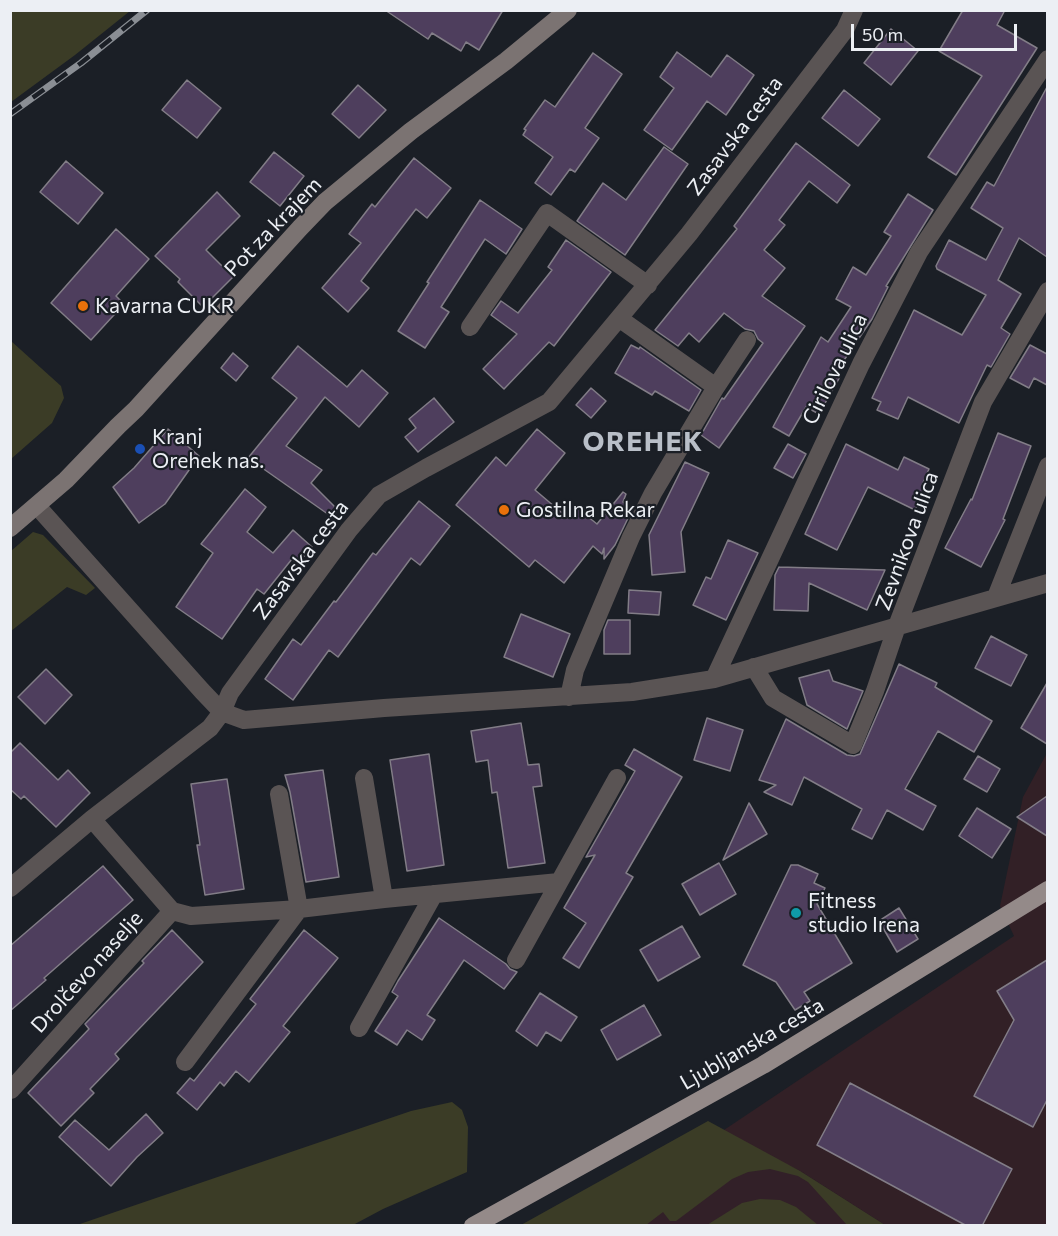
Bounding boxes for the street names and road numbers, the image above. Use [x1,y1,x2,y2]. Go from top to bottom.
street label: Zasavska cesta [682,72,788,200]
street label: Pot za krajem [219,172,327,282]
street label: Cirilova ulica [797,309,873,429]
street label: Zevnikova ulica [870,468,944,614]
street label: Zasavska cesta [248,496,354,624]
street label: Drolčevo naselje [26,906,148,1038]
street label: Ljubljanska cesta [676,993,828,1095]

